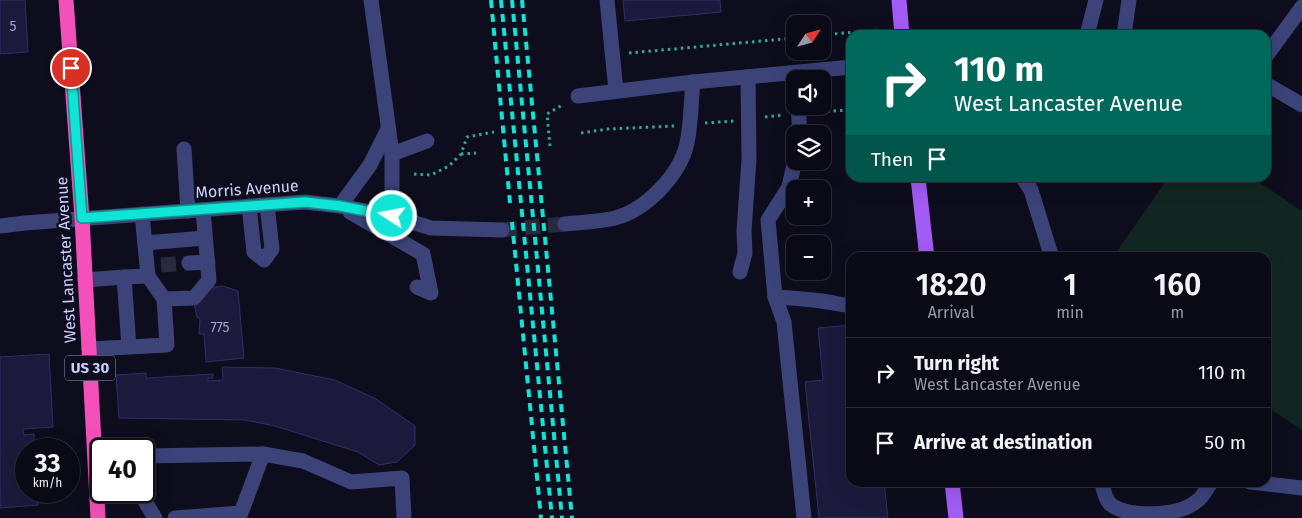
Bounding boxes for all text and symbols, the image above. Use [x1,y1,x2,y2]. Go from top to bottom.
north arrow [786,15,831,60]
map controls [786,15,831,280]
house number: 5 [9,18,17,35]
pin [50,47,92,89]
text: 110 m [954,48,1044,90]
icon: right [871,50,936,115]
icon: arrive [57,54,85,82]
button: sound [786,70,831,115]
text: West Lancaster Avenue [954,90,1183,117]
button: layers [786,125,831,170]
icon: arrive [923,145,951,173]
text: Then [871,148,913,171]
street label: West Lancaster Avenue [52,176,80,344]
street label: Morris Avenue [195,176,299,202]
button: + [786,180,831,225]
position arrow [365,189,417,241]
button: − [786,235,831,280]
text: 18:20 [916,267,987,303]
text: 1 [1063,267,1077,303]
text: 160 [1154,267,1201,303]
text: Arrival [928,303,975,322]
text: min [1056,303,1084,322]
text: m [1171,303,1184,322]
house number: 775 [210,319,230,336]
text: Turn right [914,352,999,375]
road number: US 30 [65,356,115,380]
icon: right [871,359,899,387]
text: 110 m [1198,361,1246,384]
text: West Lancaster Avenue [914,375,1080,394]
icon: arrive [871,429,899,457]
text: Arrive at destination [914,431,1093,454]
text: 50 m [1205,431,1246,454]
speed limit sign: 40 [90,438,155,503]
text: 33 [34,449,61,479]
text: km/h [33,476,62,490]

